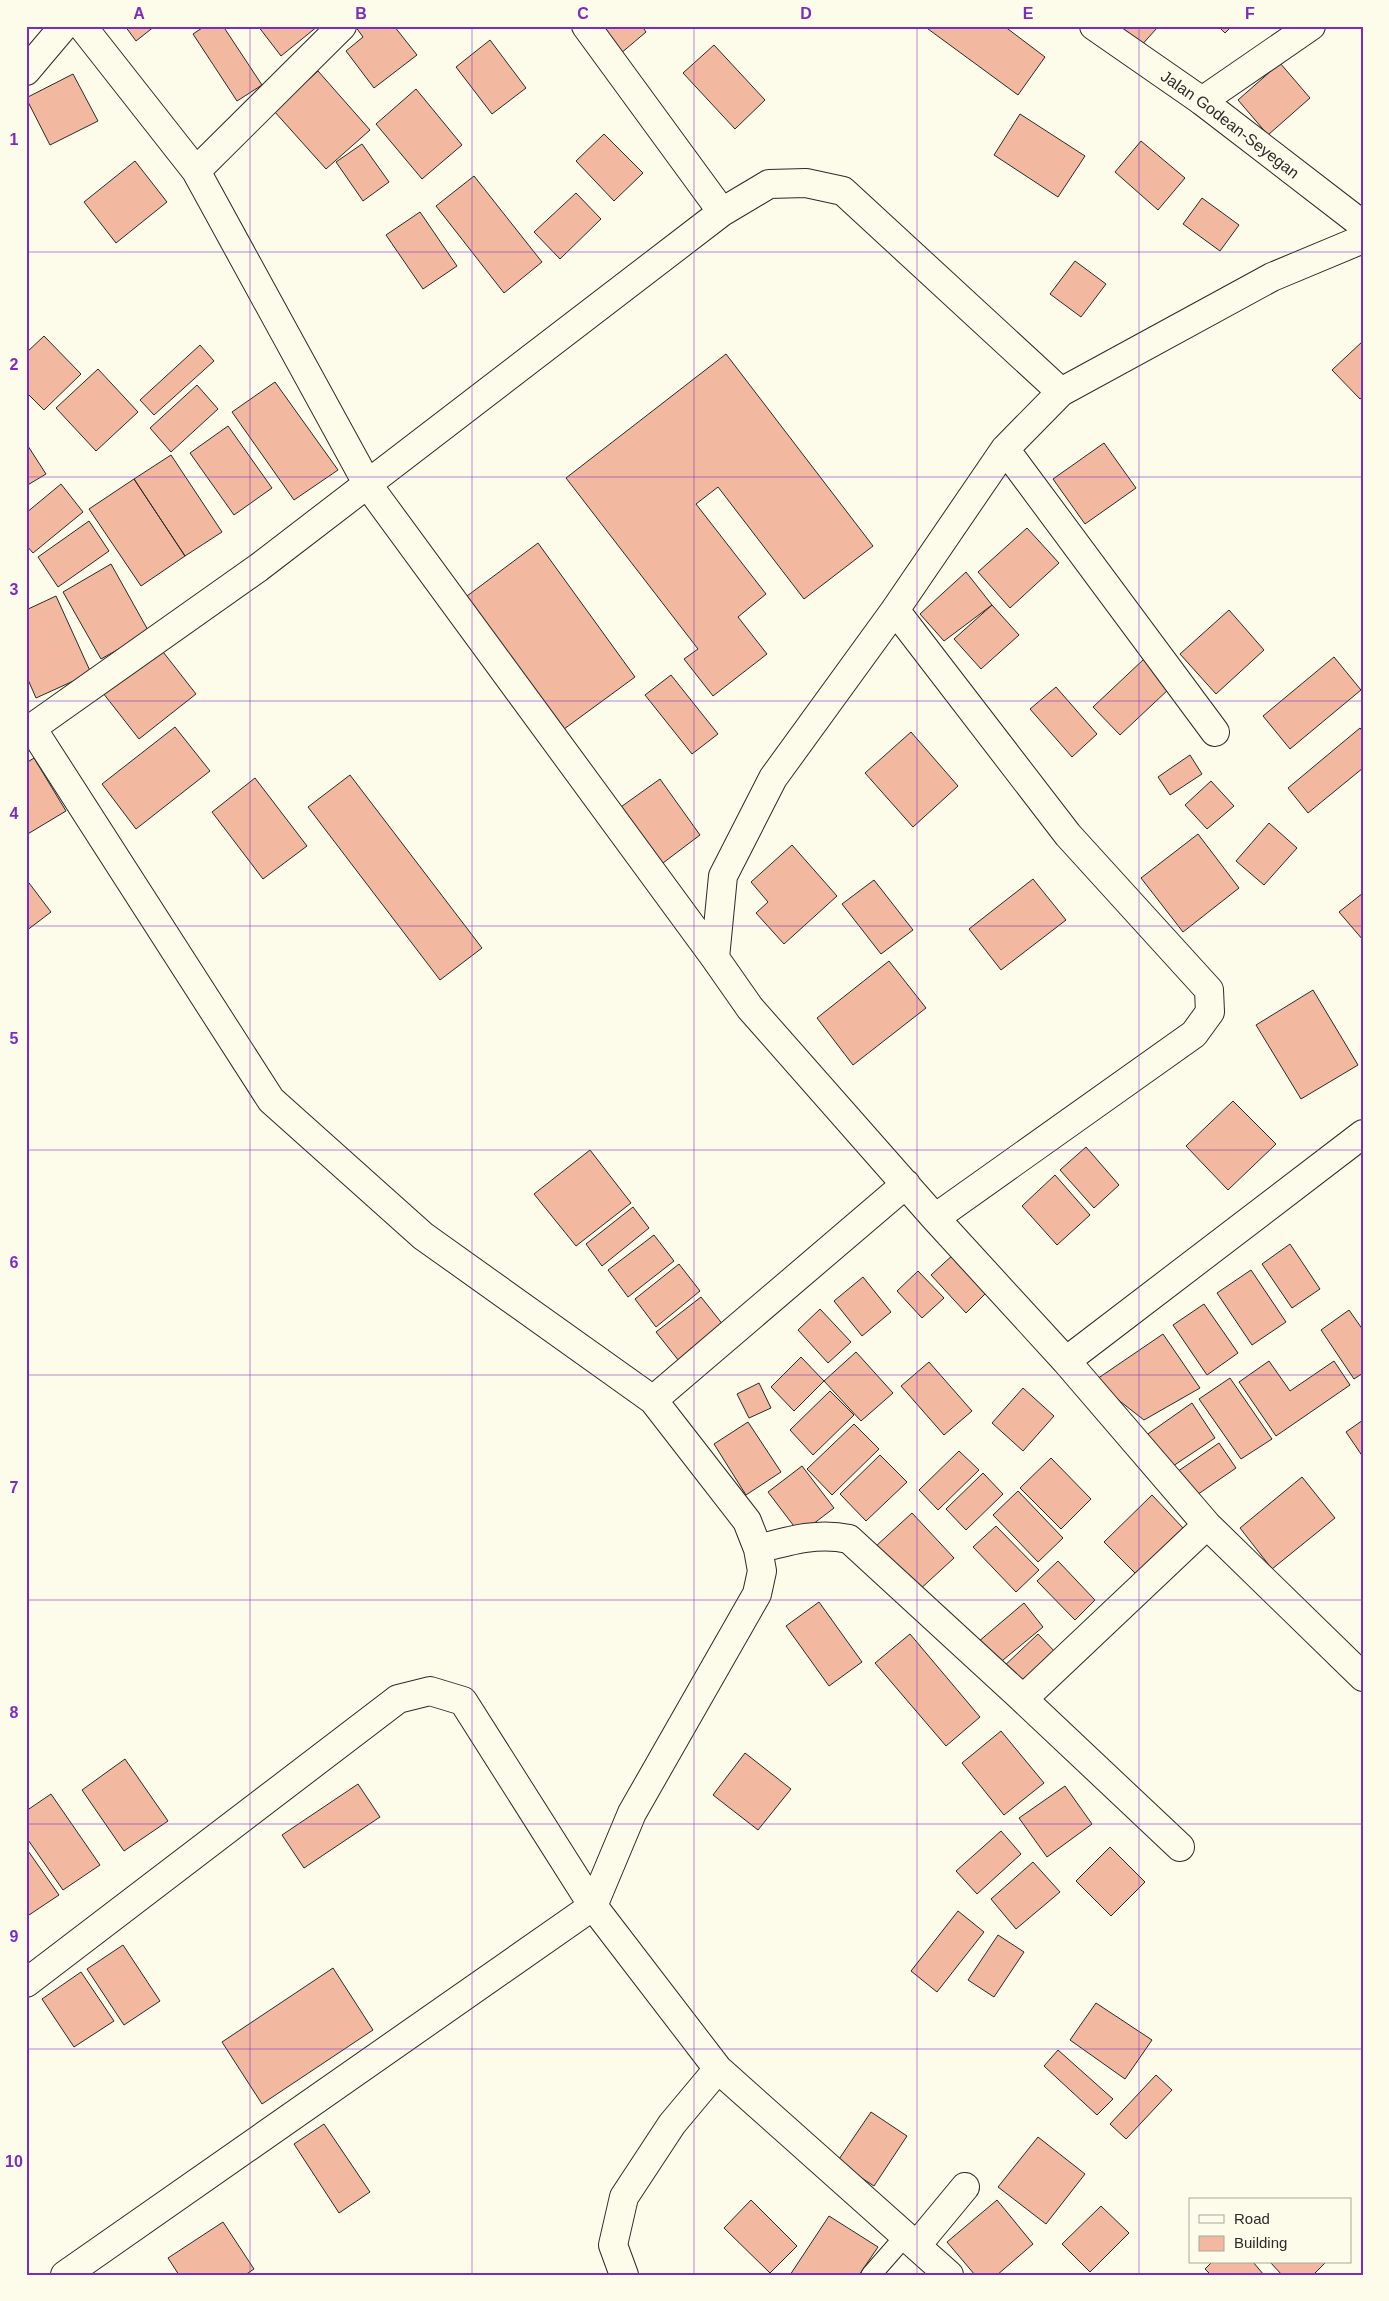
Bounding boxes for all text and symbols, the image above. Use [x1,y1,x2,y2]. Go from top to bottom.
text: A [133,5,145,22]
text: B [355,5,367,22]
text: C [577,5,589,22]
text: D [800,5,812,22]
text: E [1023,5,1034,22]
text: F [1245,5,1255,22]
street label: Jalan Godean-Seyegan [1158,67,1302,182]
text: 1 [10,131,19,148]
text: 2 [10,356,19,373]
text: 3 [10,581,19,598]
text: 4 [10,805,19,822]
text: 5 [10,1030,19,1047]
text: 6 [10,1254,19,1271]
text: 7 [10,1479,19,1496]
text: 8 [10,1704,19,1721]
text: 9 [10,1928,19,1945]
text: 10 [5,2153,23,2170]
legend [1189,2198,1352,2264]
text: Road [1234,2210,1270,2227]
text: Building [1234,2234,1287,2251]

